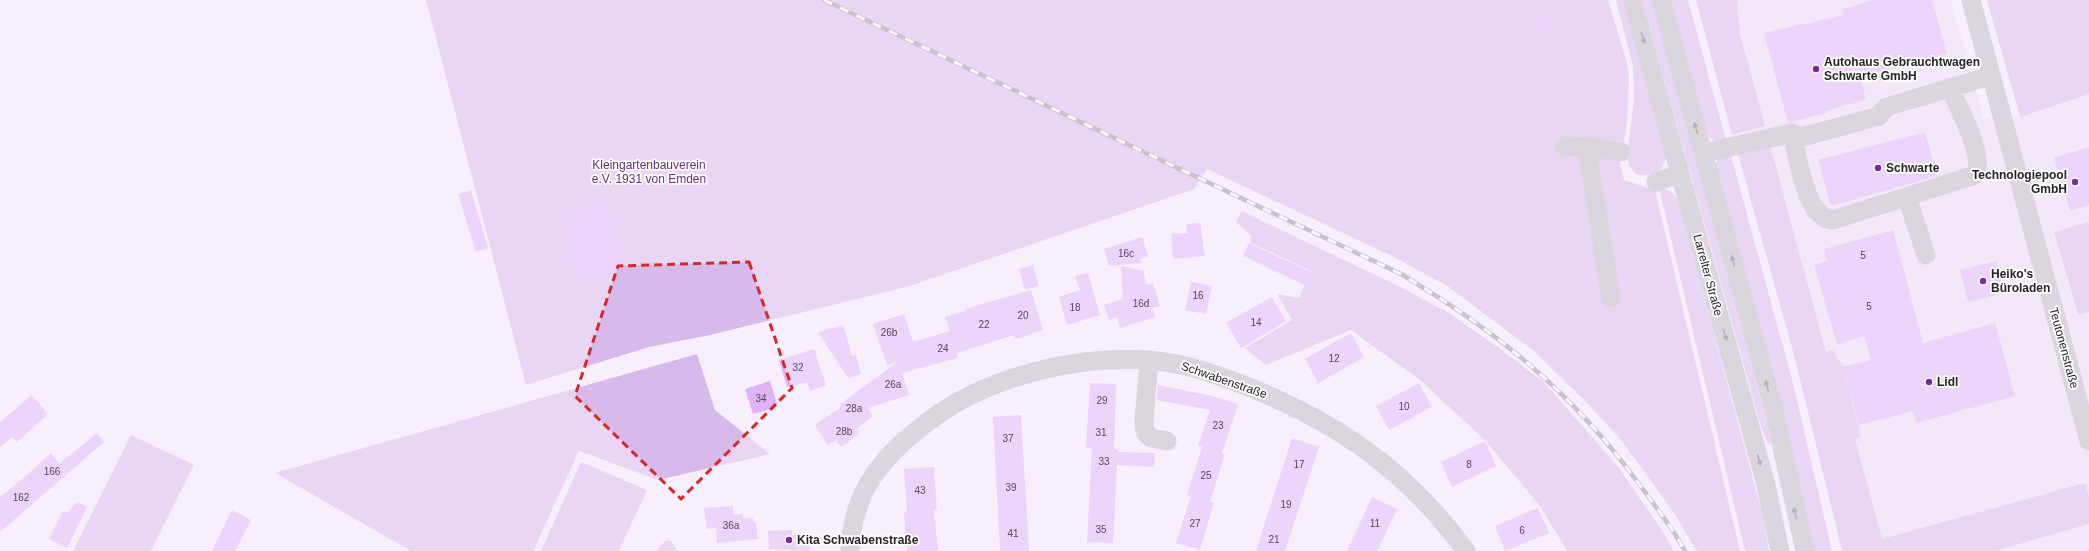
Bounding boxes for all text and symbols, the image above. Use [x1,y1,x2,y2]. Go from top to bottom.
one-way arrow [1640,32,1646,44]
place label: Autohaus Gebrauchtwagen Schwarte GmbH [1824,55,1980,83]
marker: Autohaus Gebrauchtwagen Schwarte GmbH [1811,64,1821,74]
one-way arrow [1693,122,1699,134]
park label: Kleingartenbauverein e.V. 1931 von Emden [592,158,706,186]
place label: Schwarte [1886,161,1940,175]
marker: Schwarte [1873,163,1883,173]
place label: Technologiepool GmbH [1972,168,2067,196]
marker: Technologiepool GmbH [2070,177,2080,187]
street label: Larrelter Straße [1690,233,1726,318]
house number: 16c [1118,248,1134,259]
house number: 5 [1860,250,1866,261]
one-way arrow [1730,255,1736,267]
place label: Heiko's Büroladen [1991,267,2050,295]
marker: Heiko's Büroladen [1978,276,1988,286]
house number: 16 [1192,290,1204,301]
house number: 16d [1133,298,1149,309]
house number: 5 [1866,301,1872,312]
house number: 18 [1069,302,1081,313]
street label: Teutonenstraße [2046,306,2082,390]
house number: 20 [1017,310,1029,321]
house number: 14 [1250,317,1262,328]
house number: 22 [978,319,990,330]
house number: 26b [881,327,898,338]
one-way arrow [1722,329,1728,341]
house number: 24 [937,343,949,354]
house number: 12 [1328,353,1340,364]
street label: Schwabenstraße [1179,359,1269,401]
house number: 32 [792,362,804,373]
place label: Lidl [1937,375,1958,389]
marker: Lidl [1924,377,1934,387]
house number: 26a [885,379,902,390]
one-way arrow [1764,380,1770,392]
house number: 34 [755,393,767,404]
house number: 29 [1096,395,1108,406]
house number: 10 [1398,401,1410,412]
house number: 28a [846,403,863,414]
house number: 23 [1212,420,1224,431]
house number: 28b [836,426,853,437]
house number: 31 [1095,427,1107,438]
house number: 37 [1002,433,1014,444]
one-way arrow [1756,454,1762,466]
house number: 33 [1098,456,1110,467]
house number: 17 [1293,459,1305,470]
house number: 8 [1466,459,1472,470]
house number: 166 [44,466,61,477]
house number: 25 [1200,470,1212,481]
house number: 39 [1005,482,1017,493]
house number: 43 [914,485,926,496]
house number: 162 [13,492,30,503]
house number: 19 [1280,499,1292,510]
one-way arrow [1792,507,1798,519]
house number: 27 [1189,518,1201,529]
house number: 11 [1370,518,1381,529]
house number: 36a [723,520,740,531]
house number: 35 [1095,524,1107,535]
house number: 6 [1519,525,1525,536]
house number: 41 [1007,528,1019,539]
place label: Kita Schwabenstraße [797,533,919,547]
house number: 21 [1268,534,1280,545]
marker: Kita Schwabenstraße [784,535,794,545]

